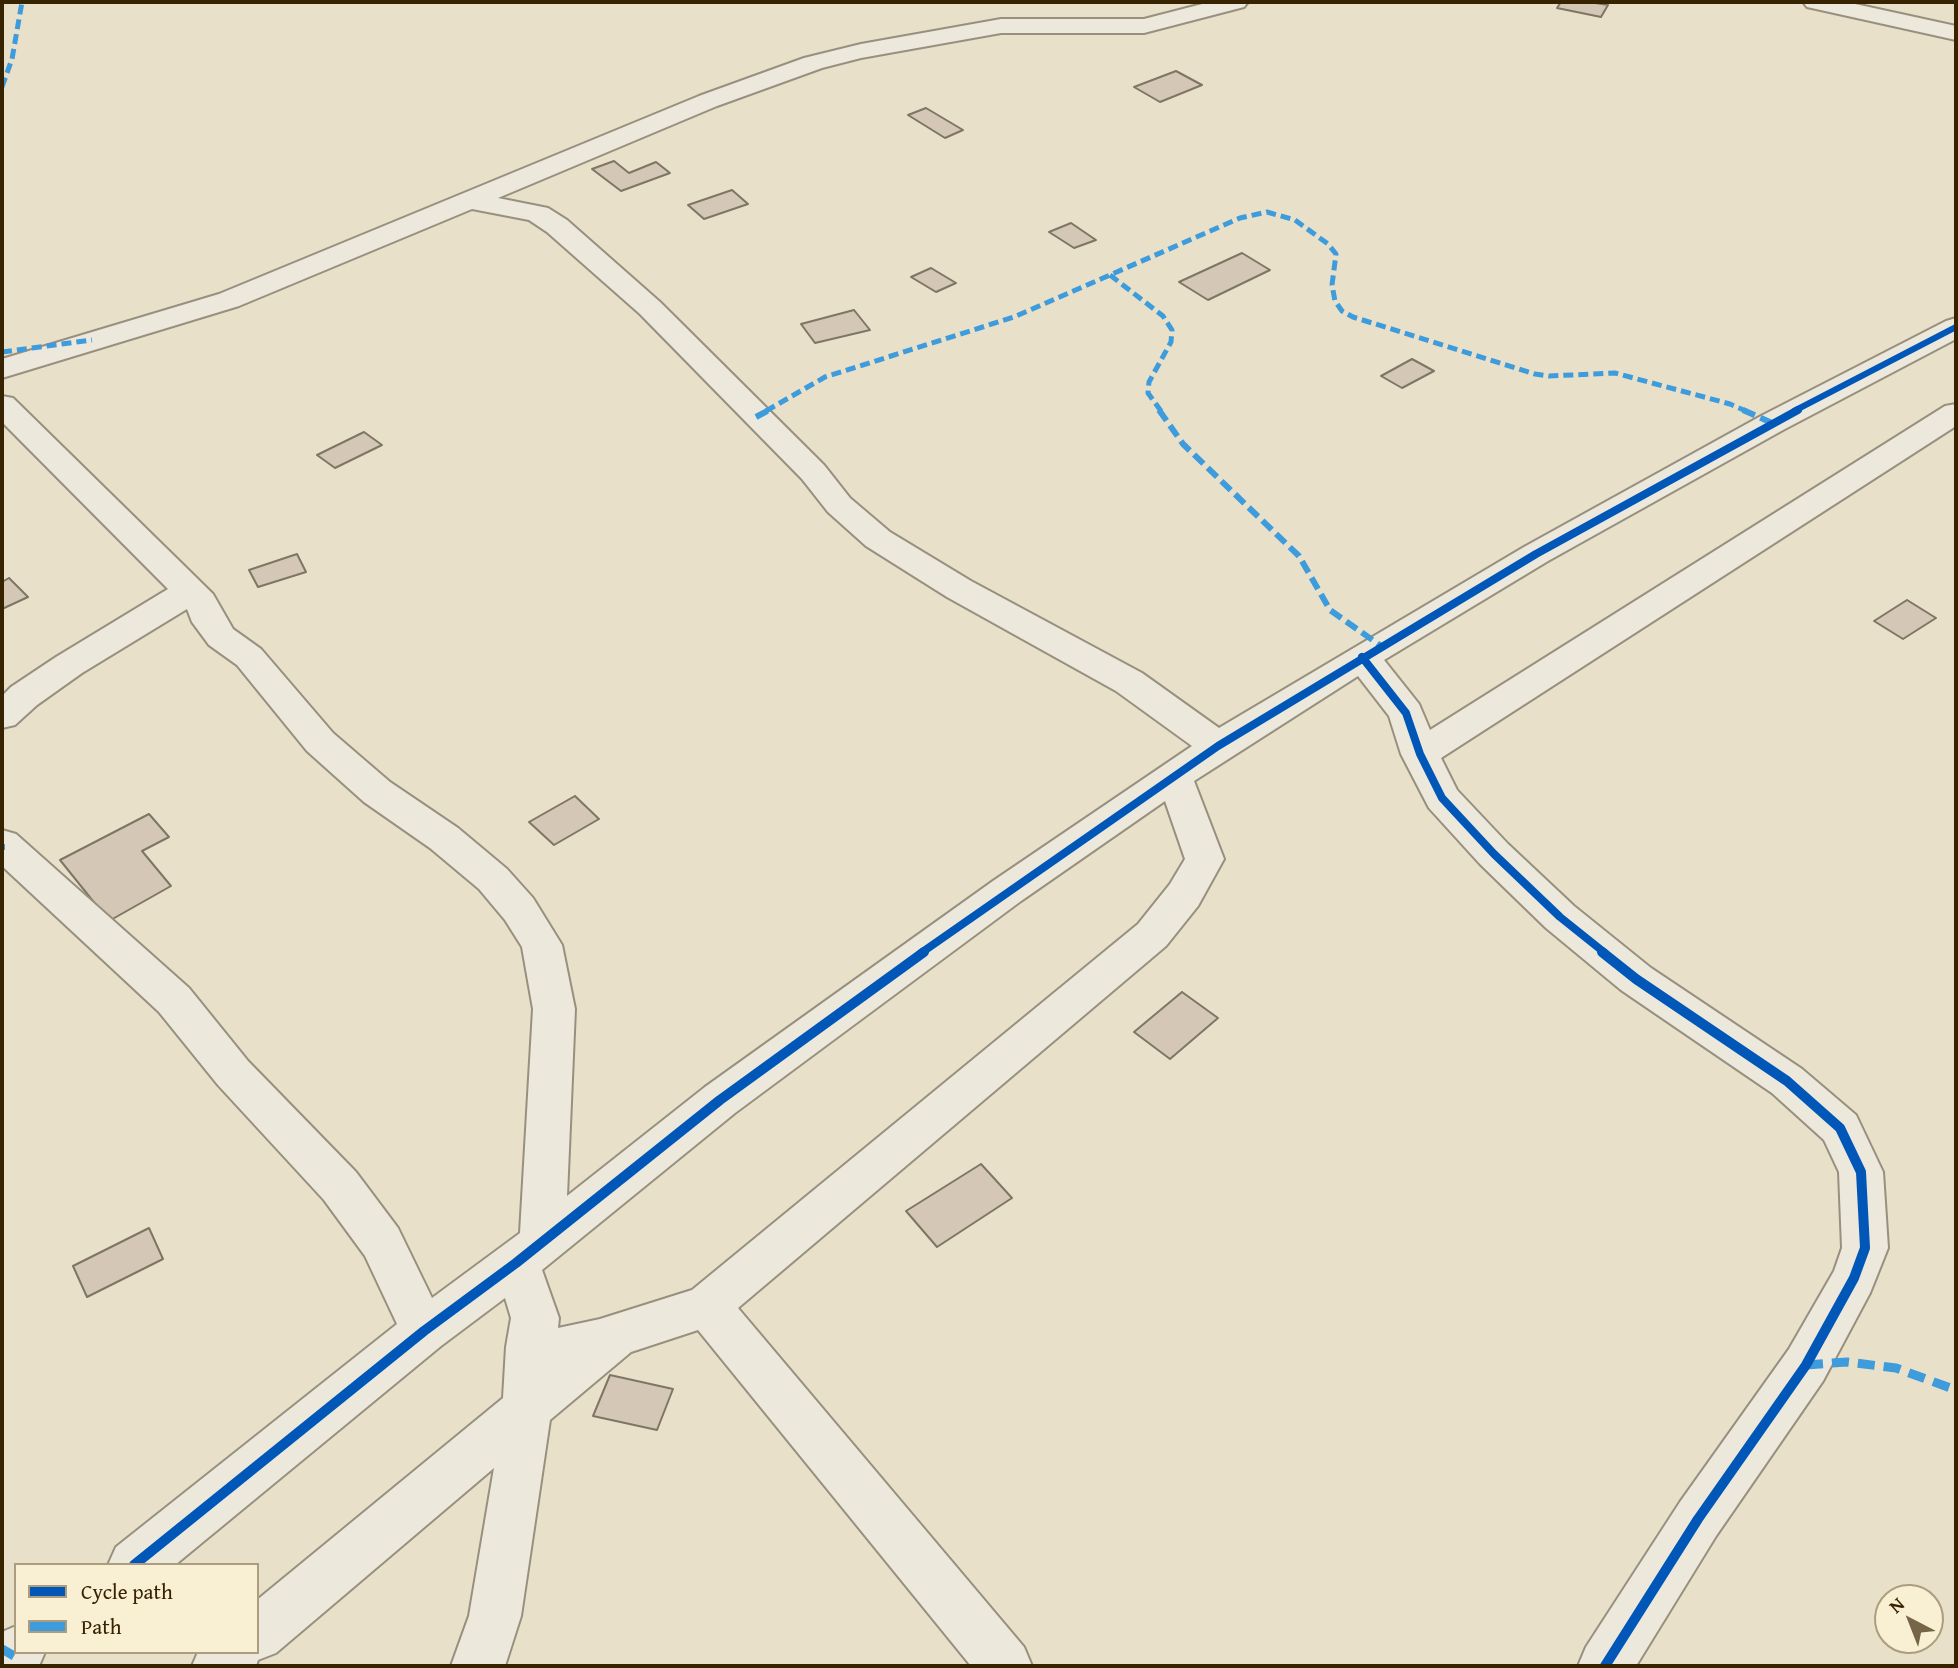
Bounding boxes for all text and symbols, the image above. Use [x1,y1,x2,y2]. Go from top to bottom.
legend [14,1563,259,1654]
text: Cycle path [81,1576,173,1607]
north arrow [1874,1584,1944,1654]
text: N [1882,1590,1910,1620]
text: Path [81,1611,121,1642]

